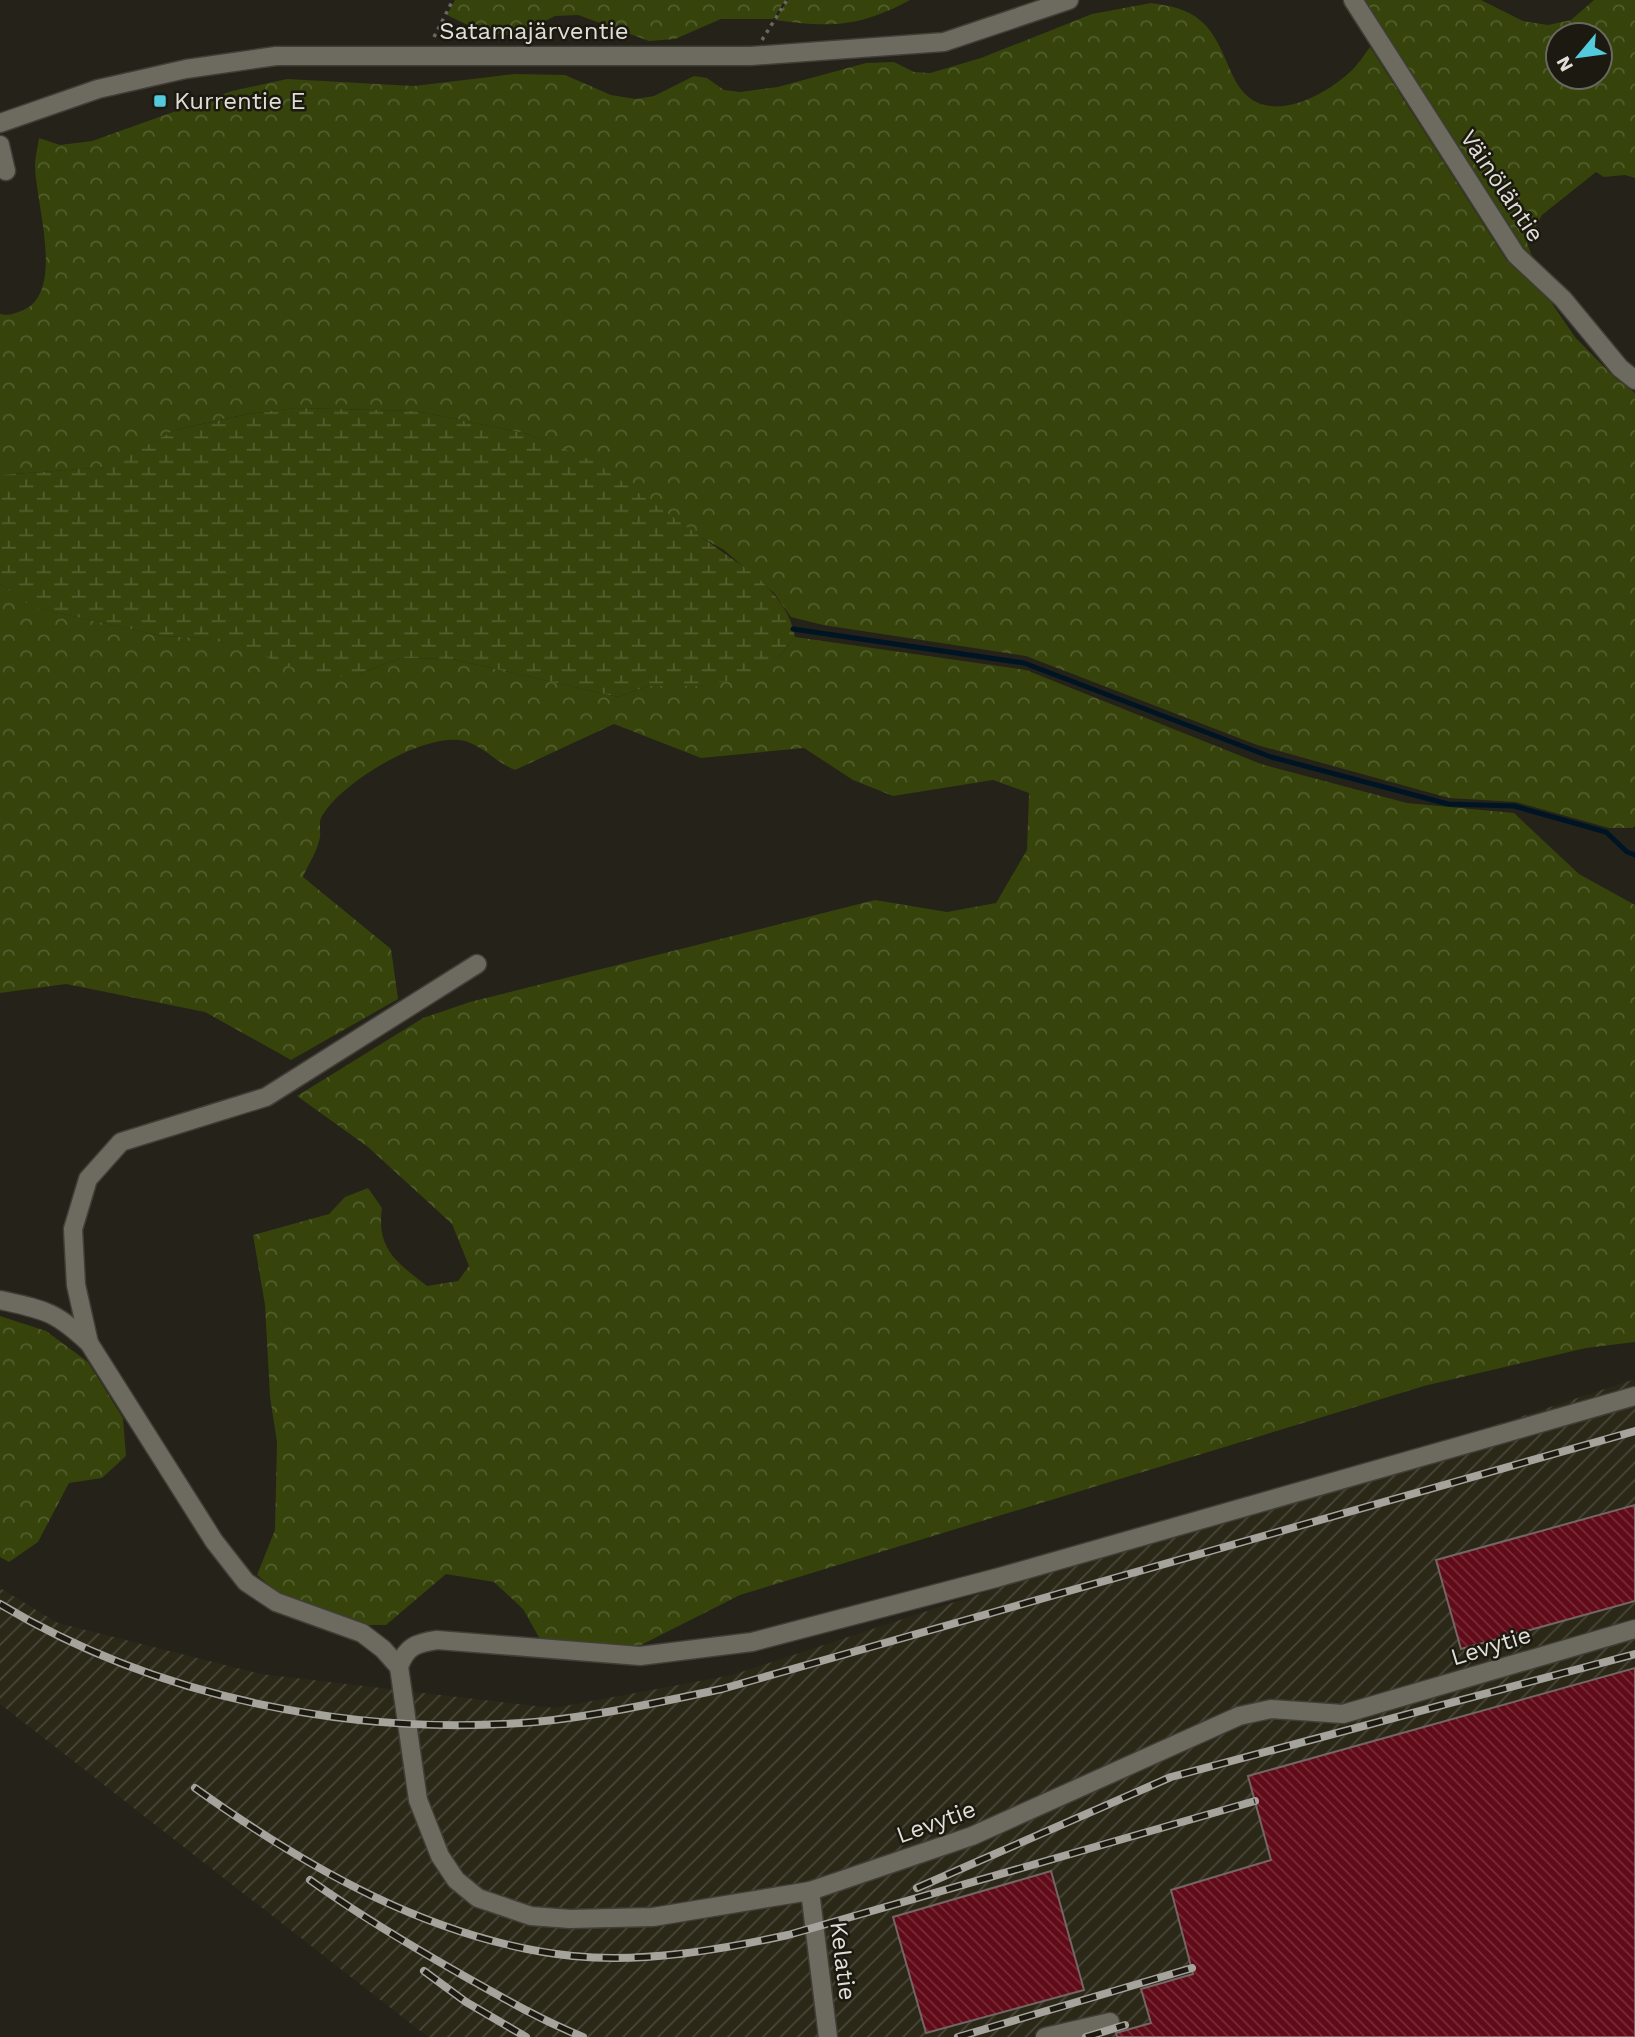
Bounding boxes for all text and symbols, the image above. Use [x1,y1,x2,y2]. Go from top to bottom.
street label: Satamajärventie [439,17,629,45]
north arrow [1544,21,1614,91]
text: N [1551,52,1578,76]
place label: Kurrentie E [174,87,305,115]
marker: Kurrentie E [152,93,168,109]
street label: Väinöläntie [1454,125,1550,247]
street label: Levytie [1447,1621,1535,1671]
street label: Levytie [892,1795,980,1849]
street label: Kelatie [824,1920,862,2002]

